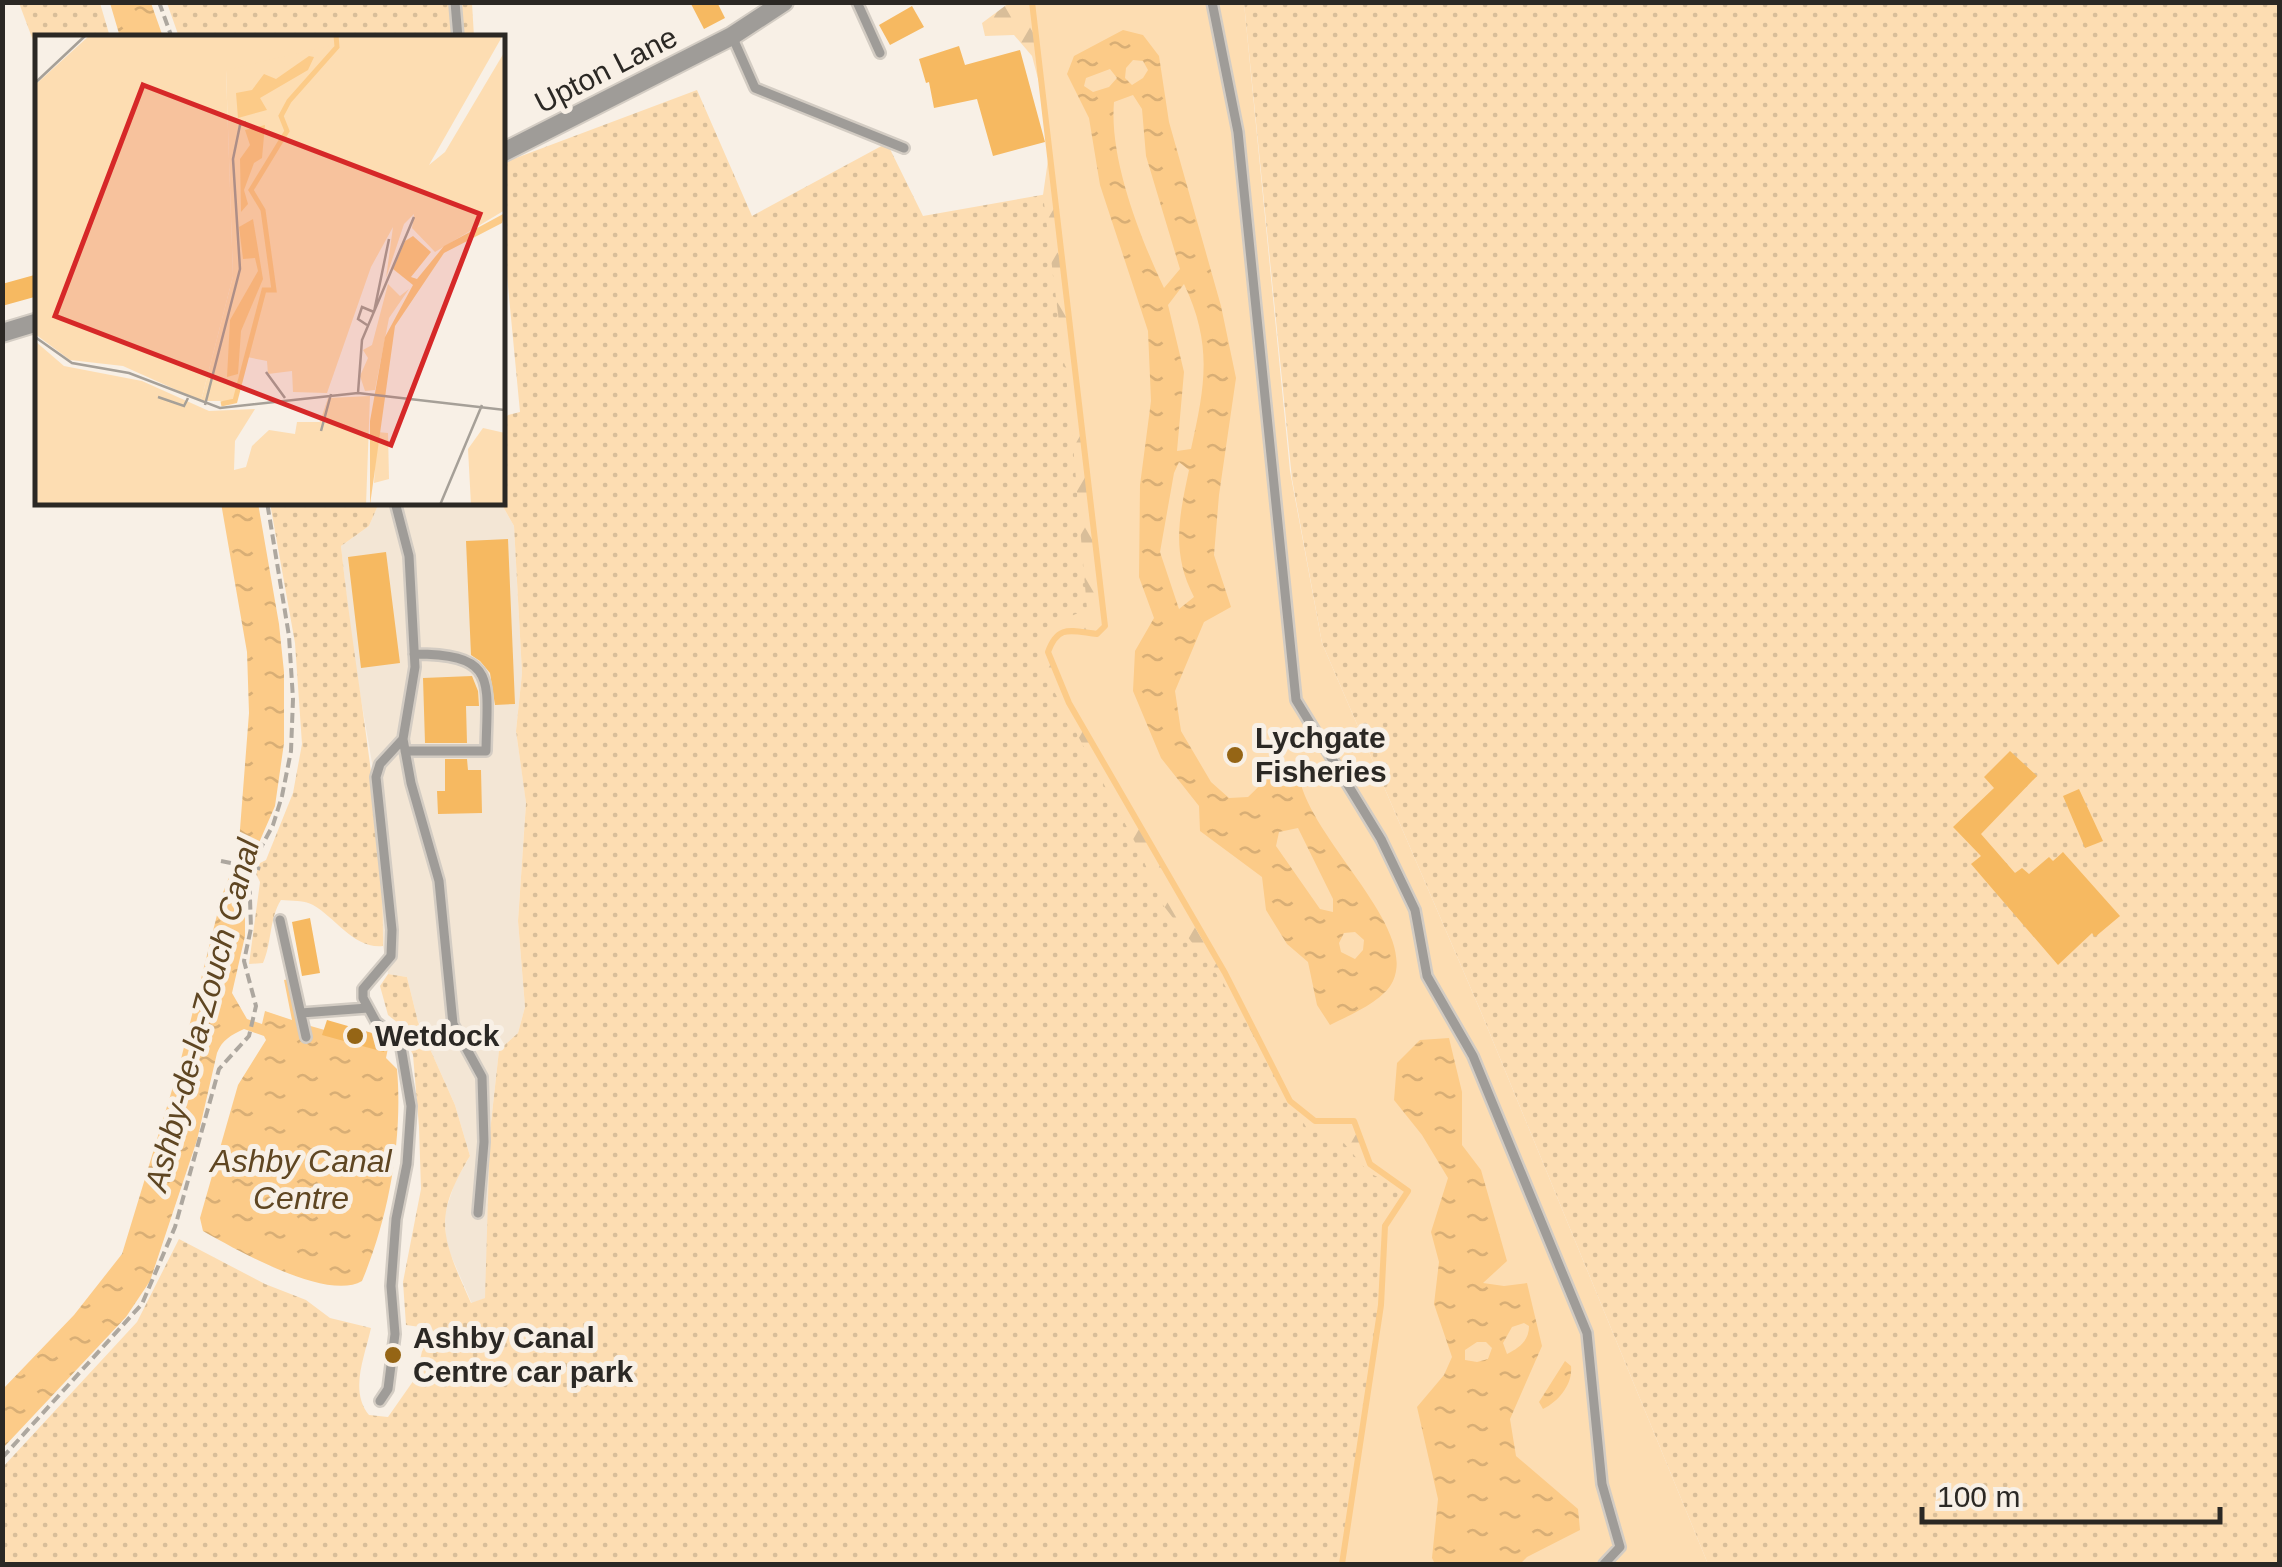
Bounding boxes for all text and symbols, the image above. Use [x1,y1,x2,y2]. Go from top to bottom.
street label: Upton Lane [529,20,682,119]
inset map [35,35,505,505]
place label: Lychgate Fisheries [1255,721,1387,788]
marker: Lychgate Fisheries [1224,744,1246,766]
water label: Ashby-de-la-Zouch Canal [137,834,267,1197]
place label: Wetdock [375,1019,500,1052]
marker: Wetdock [344,1025,366,1047]
water label: Ashby Canal Centre [208,1143,393,1216]
place label: Ashby Canal Centre car park [413,1321,633,1388]
marker: Ashby Canal Centre car park [382,1344,404,1366]
scale bar [1922,1462,2220,1524]
text: 100 m [1937,1480,2020,1513]

